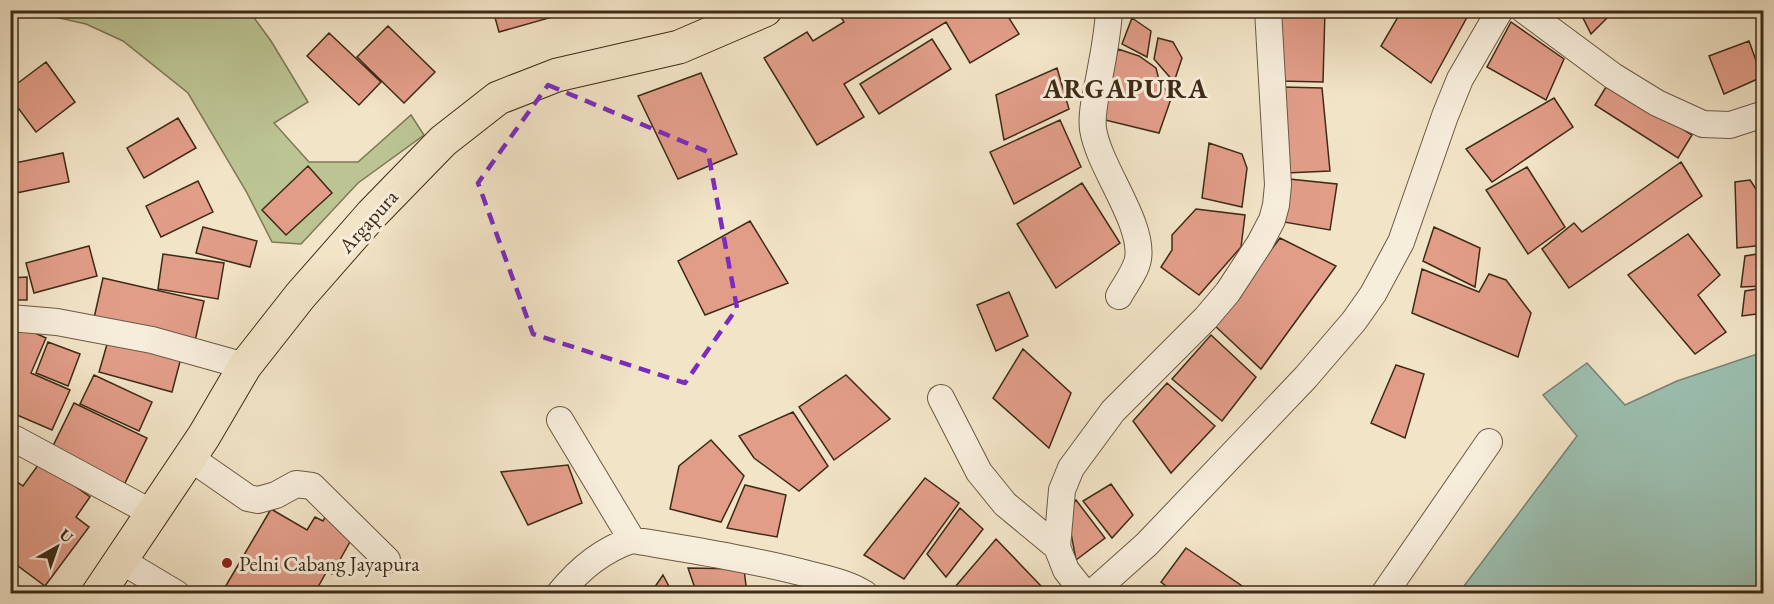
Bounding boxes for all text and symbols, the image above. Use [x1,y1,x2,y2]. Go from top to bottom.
district label: ARGAPURA [1042,71,1209,106]
street label: Argapura [332,183,404,259]
north arrow [27,517,87,577]
text: U [55,524,78,548]
place label: Pelni Cabang Jayapura [239,550,420,577]
marker: Pelni Cabang Jayapura [220,556,234,570]

